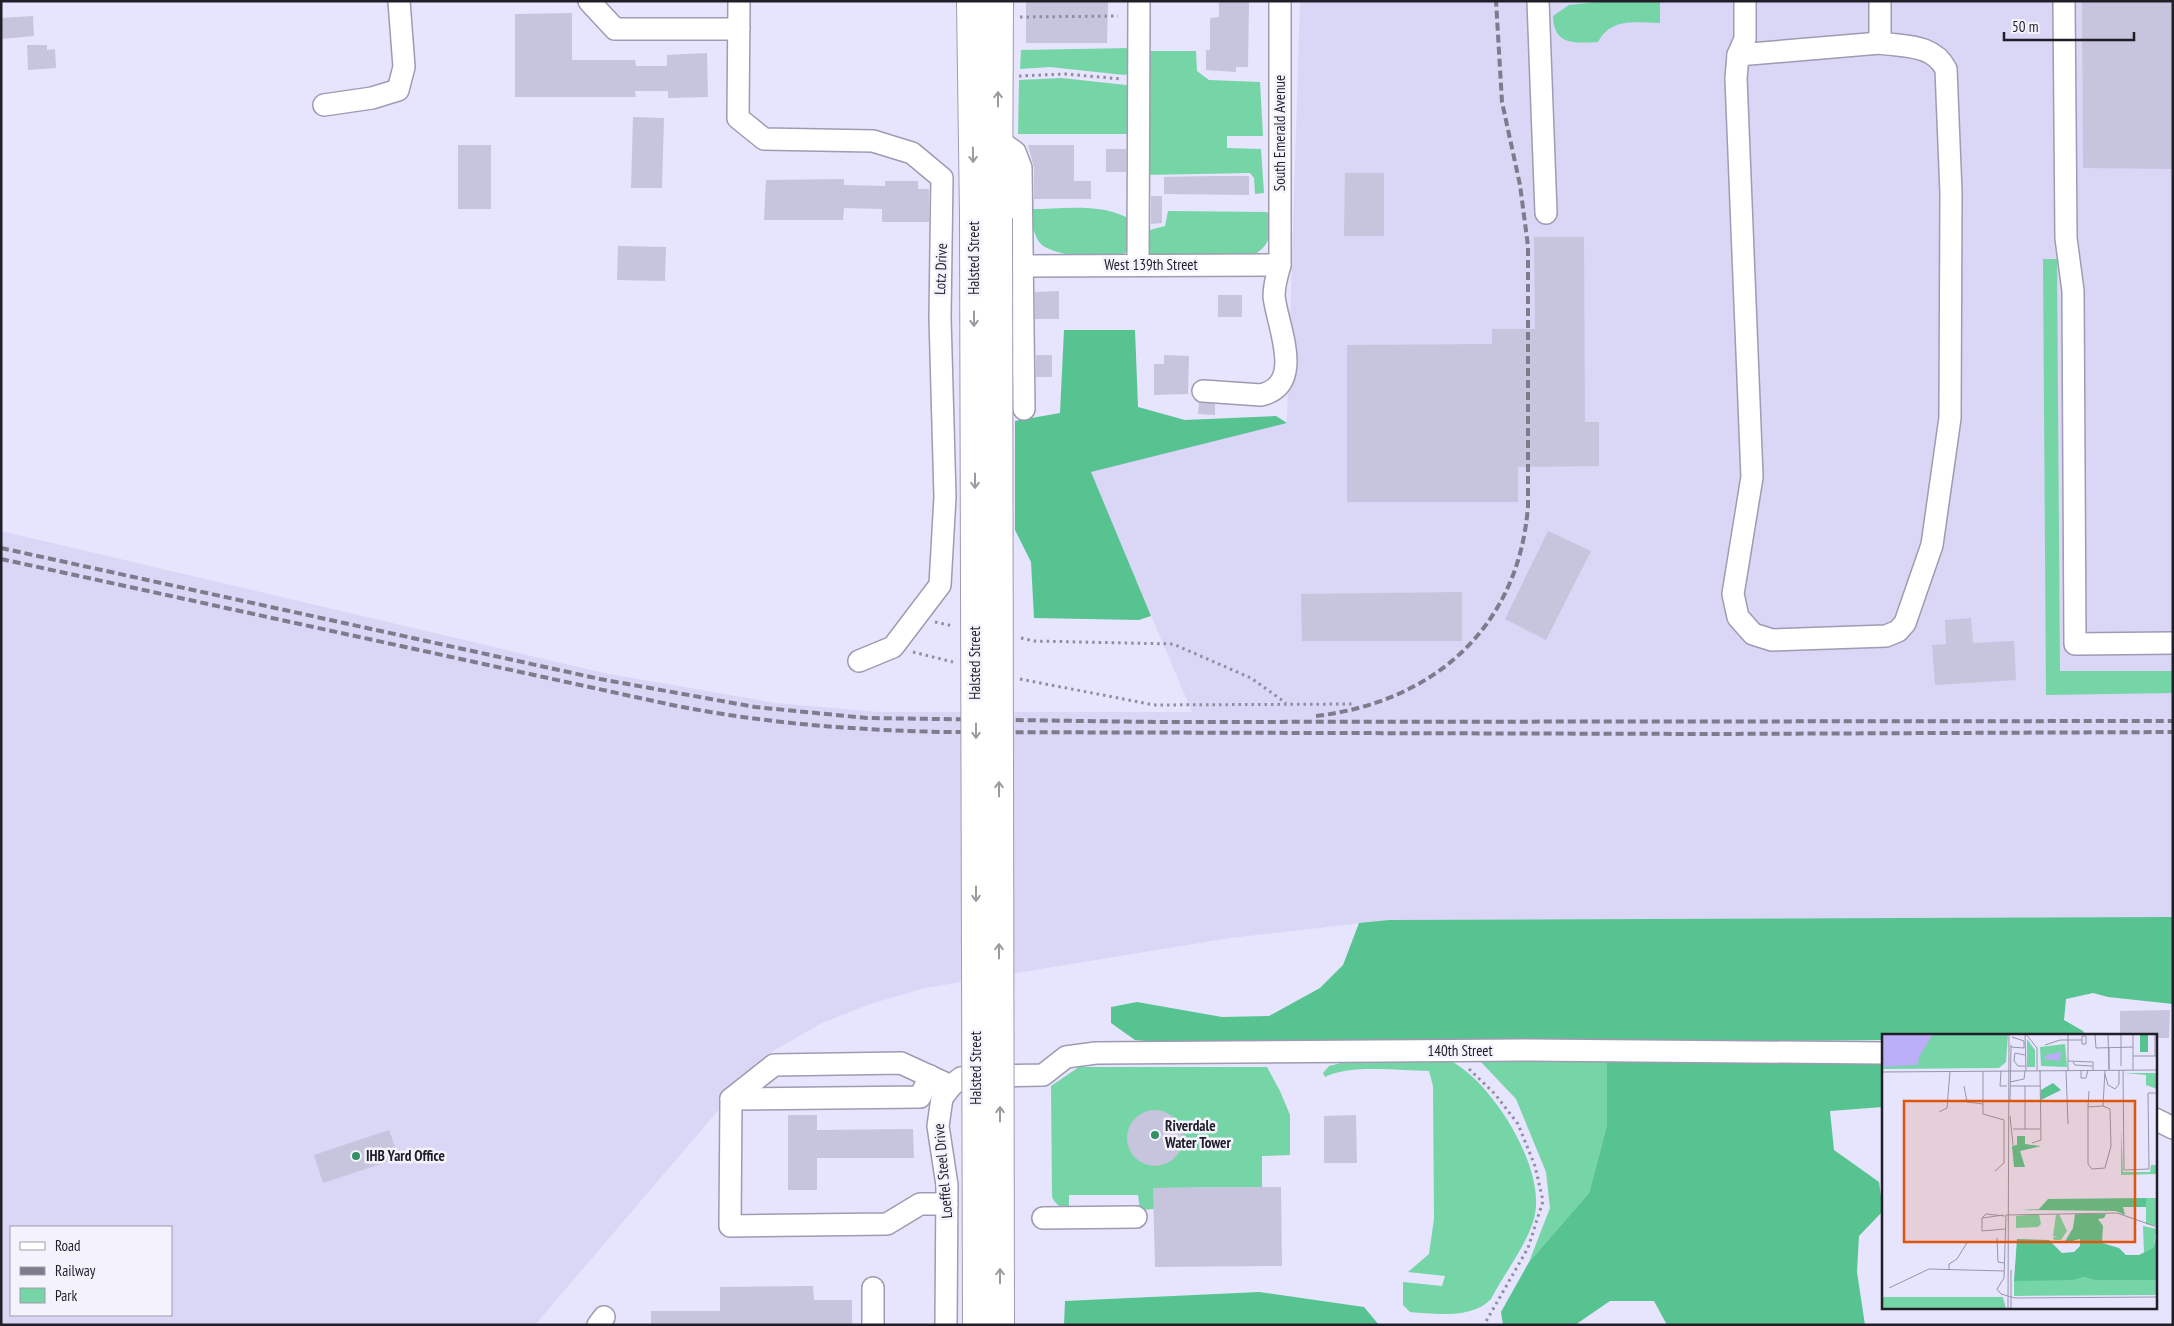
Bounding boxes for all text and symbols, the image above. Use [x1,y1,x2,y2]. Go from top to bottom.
scale bar [2004,10,2134,42]
text: 50 m [2012,17,2038,36]
street label: South Emerald Avenue [1270,75,1289,191]
one-way arrow [993,91,1003,108]
one-way arrow [968,146,978,163]
street label: Halsted Street [964,221,983,295]
street label: Lotz Drive [930,243,951,295]
street label: West 139th Street [1104,255,1198,274]
one-way arrow [969,310,979,326]
one-way arrow [970,472,980,489]
street label: Halsted Street [965,626,984,700]
one-way arrow [971,722,981,739]
one-way arrow [994,781,1004,797]
one-way arrow [971,885,981,901]
one-way arrow [994,943,1004,960]
street label: Halsted Street [966,1031,985,1105]
inset map [1882,1034,2156,1308]
street label: 140th Street [1427,1041,1493,1060]
one-way arrow [995,1106,1005,1122]
place label: Riverdale Water Tower [1164,1116,1232,1152]
street label: Loeffel Steel Drive [929,1123,956,1219]
marker: Riverdale Water Tower [1149,1129,1161,1141]
place label: IHB Yard Office [366,1146,445,1165]
marker: IHB Yard Office [350,1150,362,1162]
legend [10,1226,172,1316]
text: Road [55,1236,81,1255]
text: Railway [55,1261,96,1280]
one-way arrow [995,1268,1005,1284]
text: Park [55,1286,77,1305]

